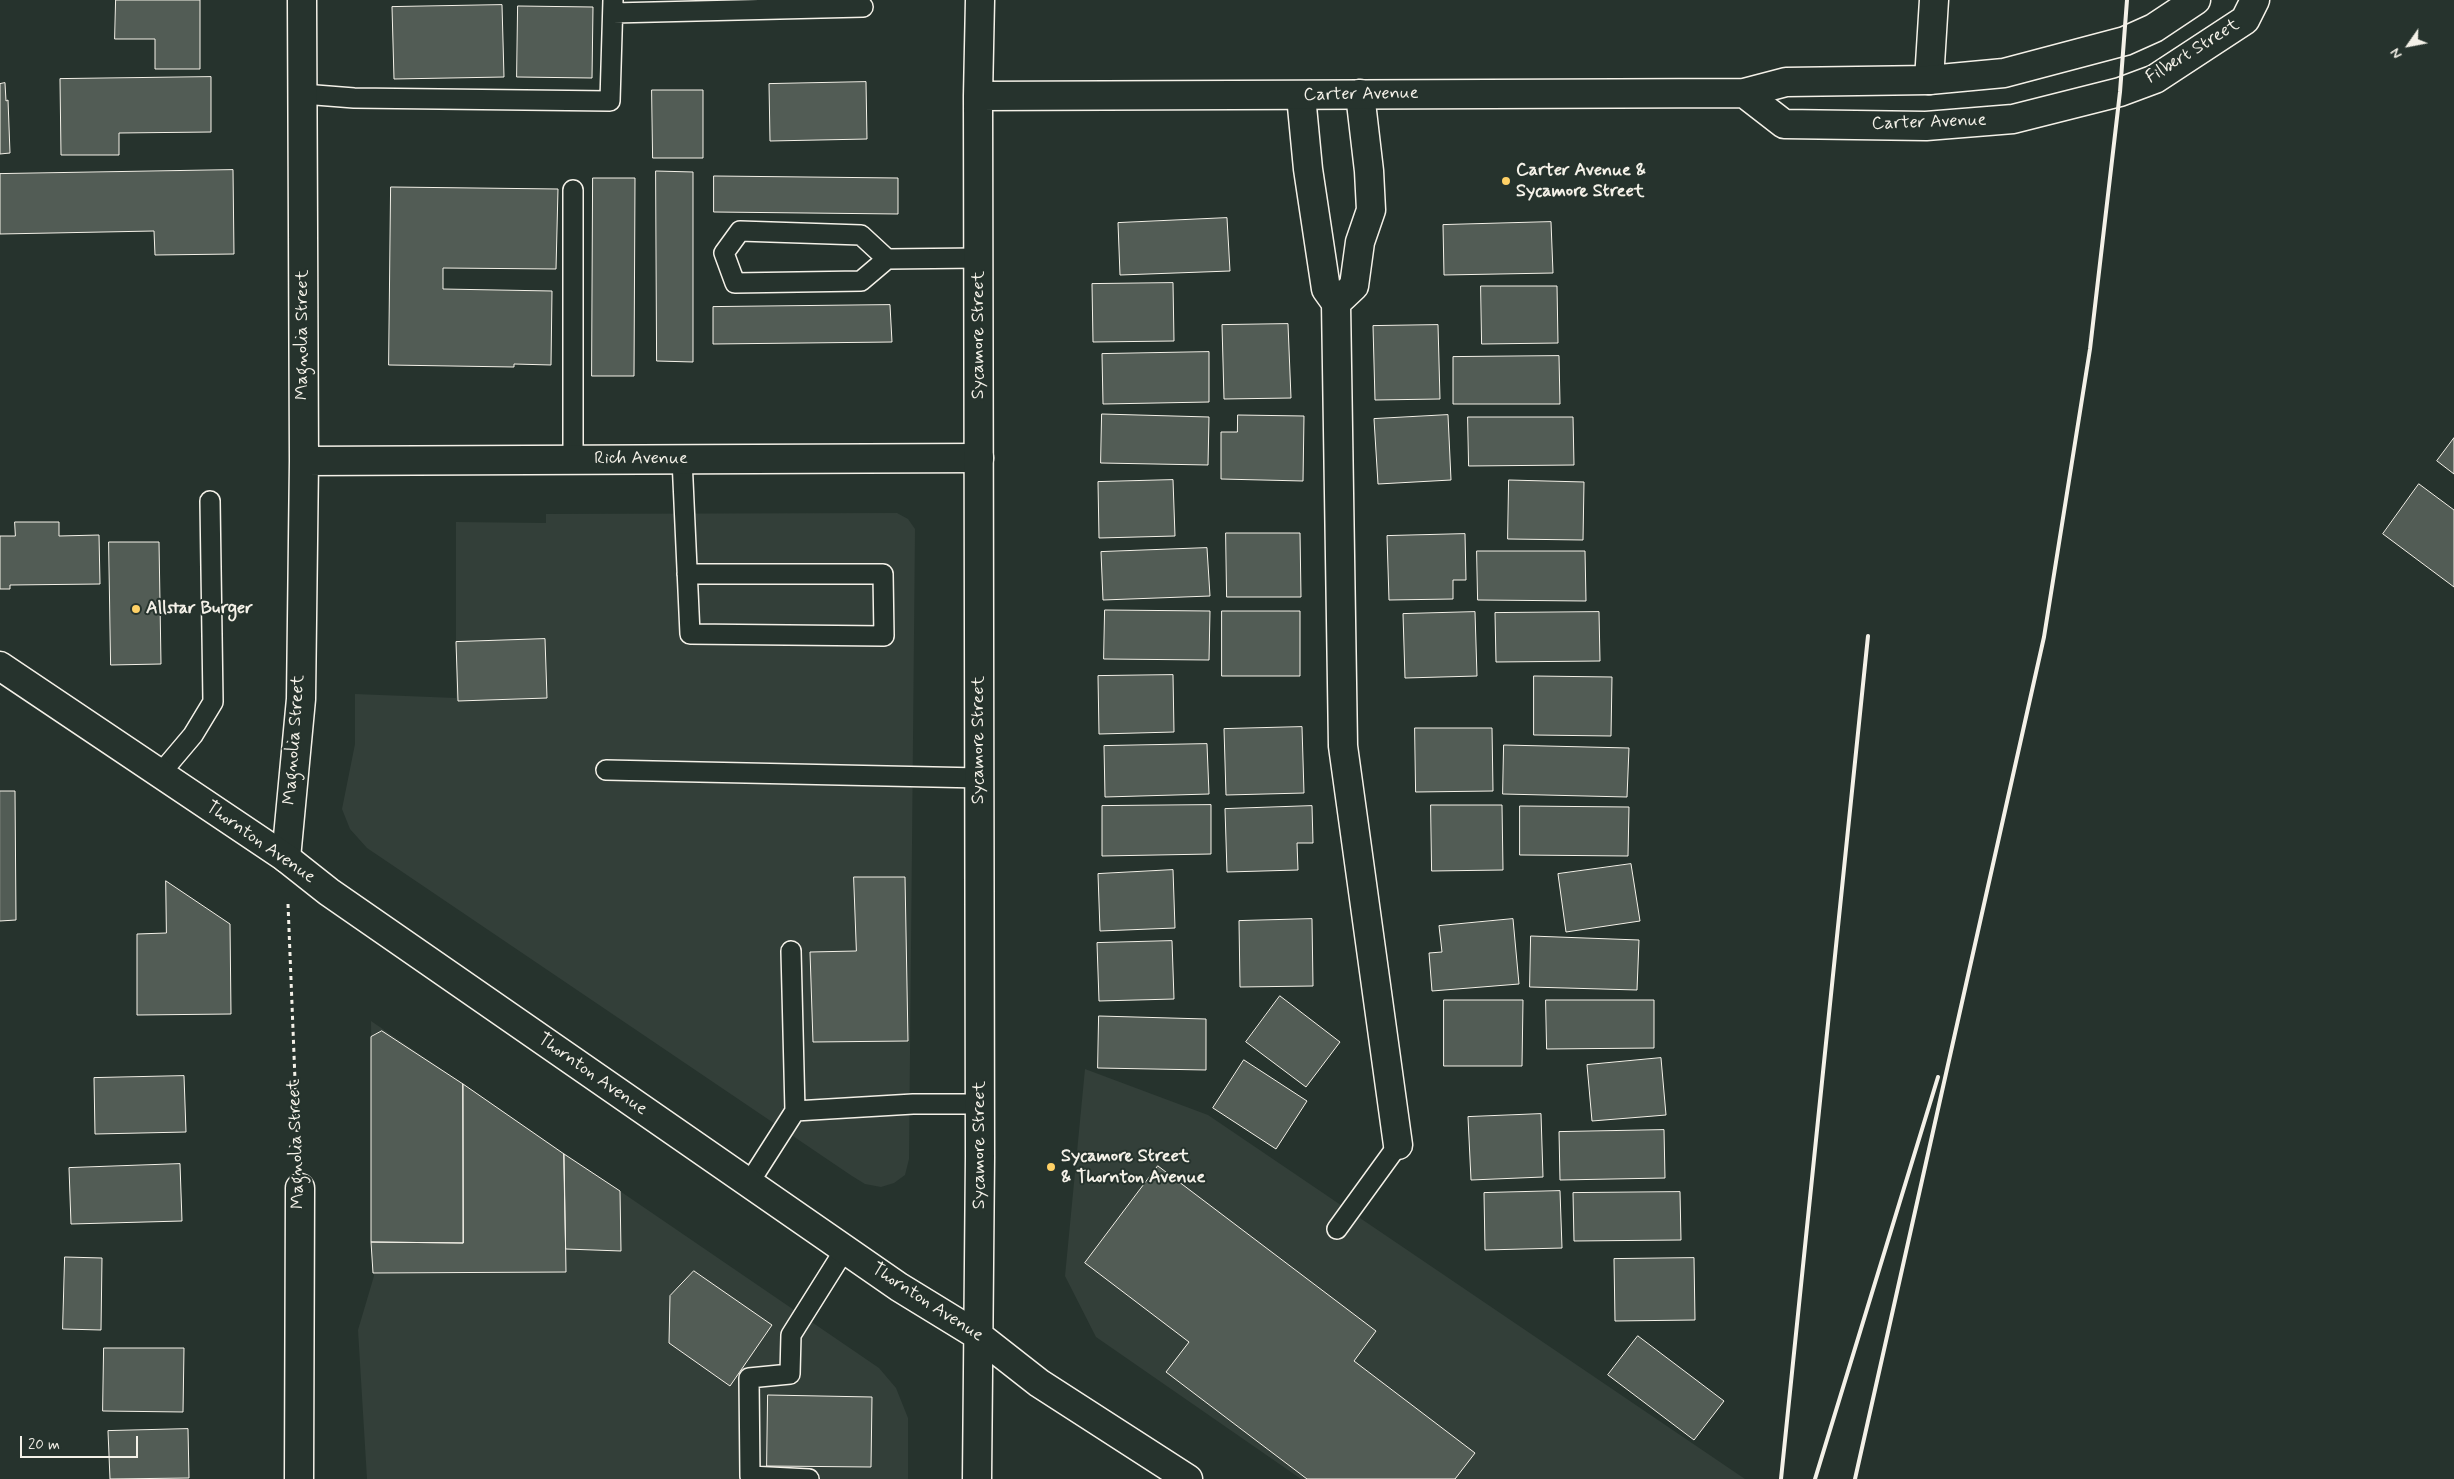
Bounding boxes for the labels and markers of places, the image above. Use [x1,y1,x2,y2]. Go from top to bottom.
place label: Carter Avenue & Sycamore Street [1516,160,1646,202]
marker: Carter Avenue & Sycamore Street [1500,175,1512,187]
place label: Allstar Burger [146,598,253,620]
marker: Allstar Burger [130,603,142,615]
place label: Sycamore Street & Thornton Avenue [1061,1146,1205,1188]
marker: Sycamore Street & Thornton Avenue [1045,1161,1057,1173]

